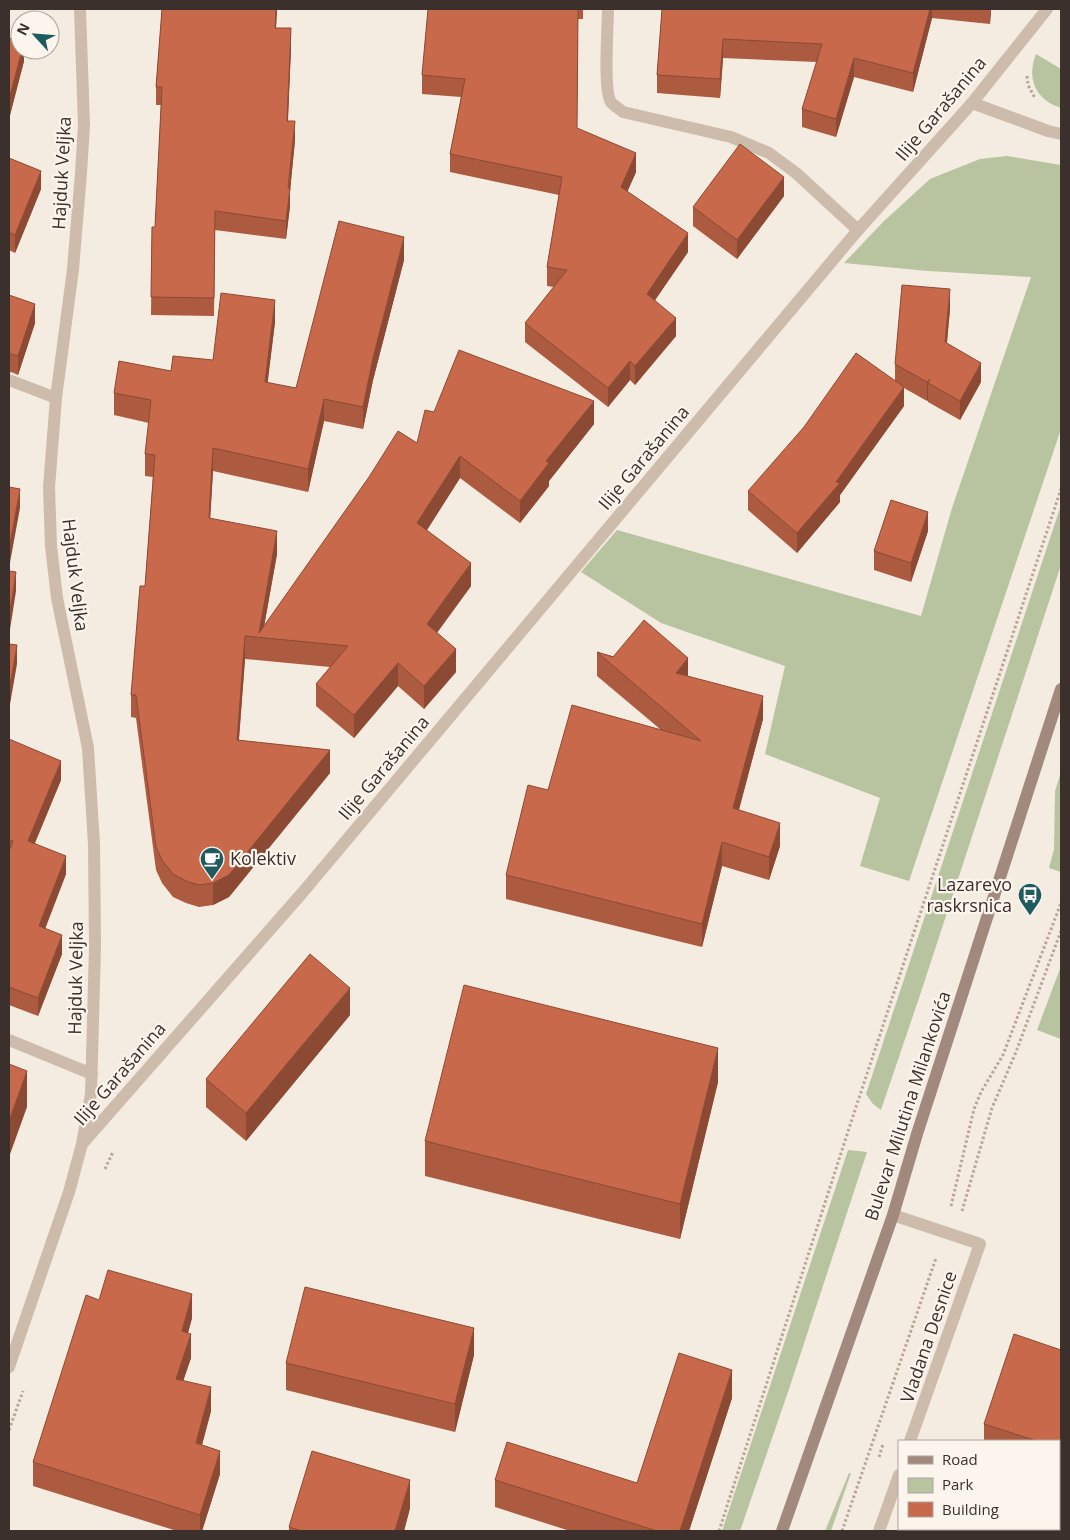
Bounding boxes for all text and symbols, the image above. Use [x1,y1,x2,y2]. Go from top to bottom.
north arrow [10,10,60,60]
text: N [12,20,34,38]
street label: Ilije Garašanina [890,51,991,166]
street label: Hajduk Veljka [46,116,76,230]
street label: Ilije Garašanina [593,400,694,515]
street label: Hajduk Veljka [57,517,95,633]
street label: Ilije Garašanina [333,710,434,825]
cafe icon: Kolektiv [199,846,225,880]
place label: Kolektiv [230,846,296,870]
place label: Lazarevo raskrsnica [926,872,1012,917]
bus stop icon: Lazarevo raskrsnica [1017,882,1043,916]
street label: Hajduk Veljka [62,921,88,1035]
street label: Bulevar Milutina Milankovića [859,988,956,1224]
street label: Ilije Garašanina [68,1017,171,1130]
street label: Vladana Desnice [894,1267,962,1406]
legend [898,1440,1060,1530]
text: Road [942,1449,978,1469]
text: Park [942,1474,973,1494]
text: Building [942,1499,999,1519]

